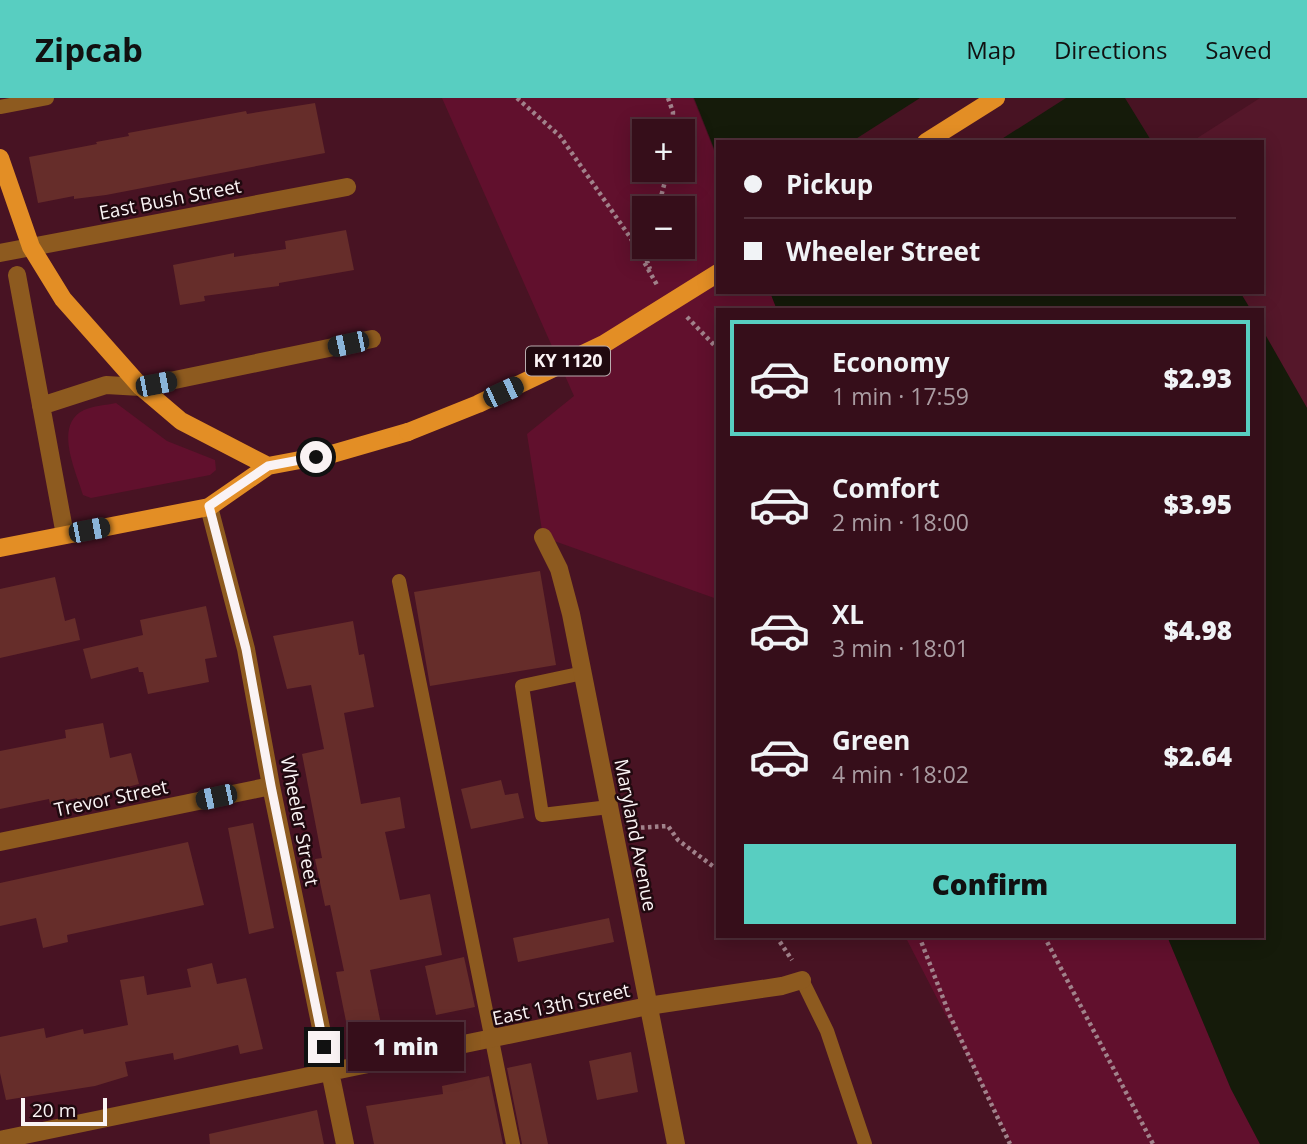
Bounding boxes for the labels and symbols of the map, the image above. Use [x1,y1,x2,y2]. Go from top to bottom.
street label: East Bush Street [97,172,244,226]
car [326,329,371,359]
road number: KY 1120 [526,346,610,376]
car [134,370,179,398]
car [480,374,527,410]
route start [300,441,332,473]
car [67,516,112,544]
street label: Wheeler Street [275,754,325,888]
street label: Maryland Avenue [608,757,664,913]
street label: Trevor Street [52,773,170,823]
car [194,782,239,812]
street label: East 13th Street [490,977,632,1031]
callout: 1 min [348,1023,464,1072]
route end [308,1031,340,1063]
scale bar [21,1095,107,1127]

